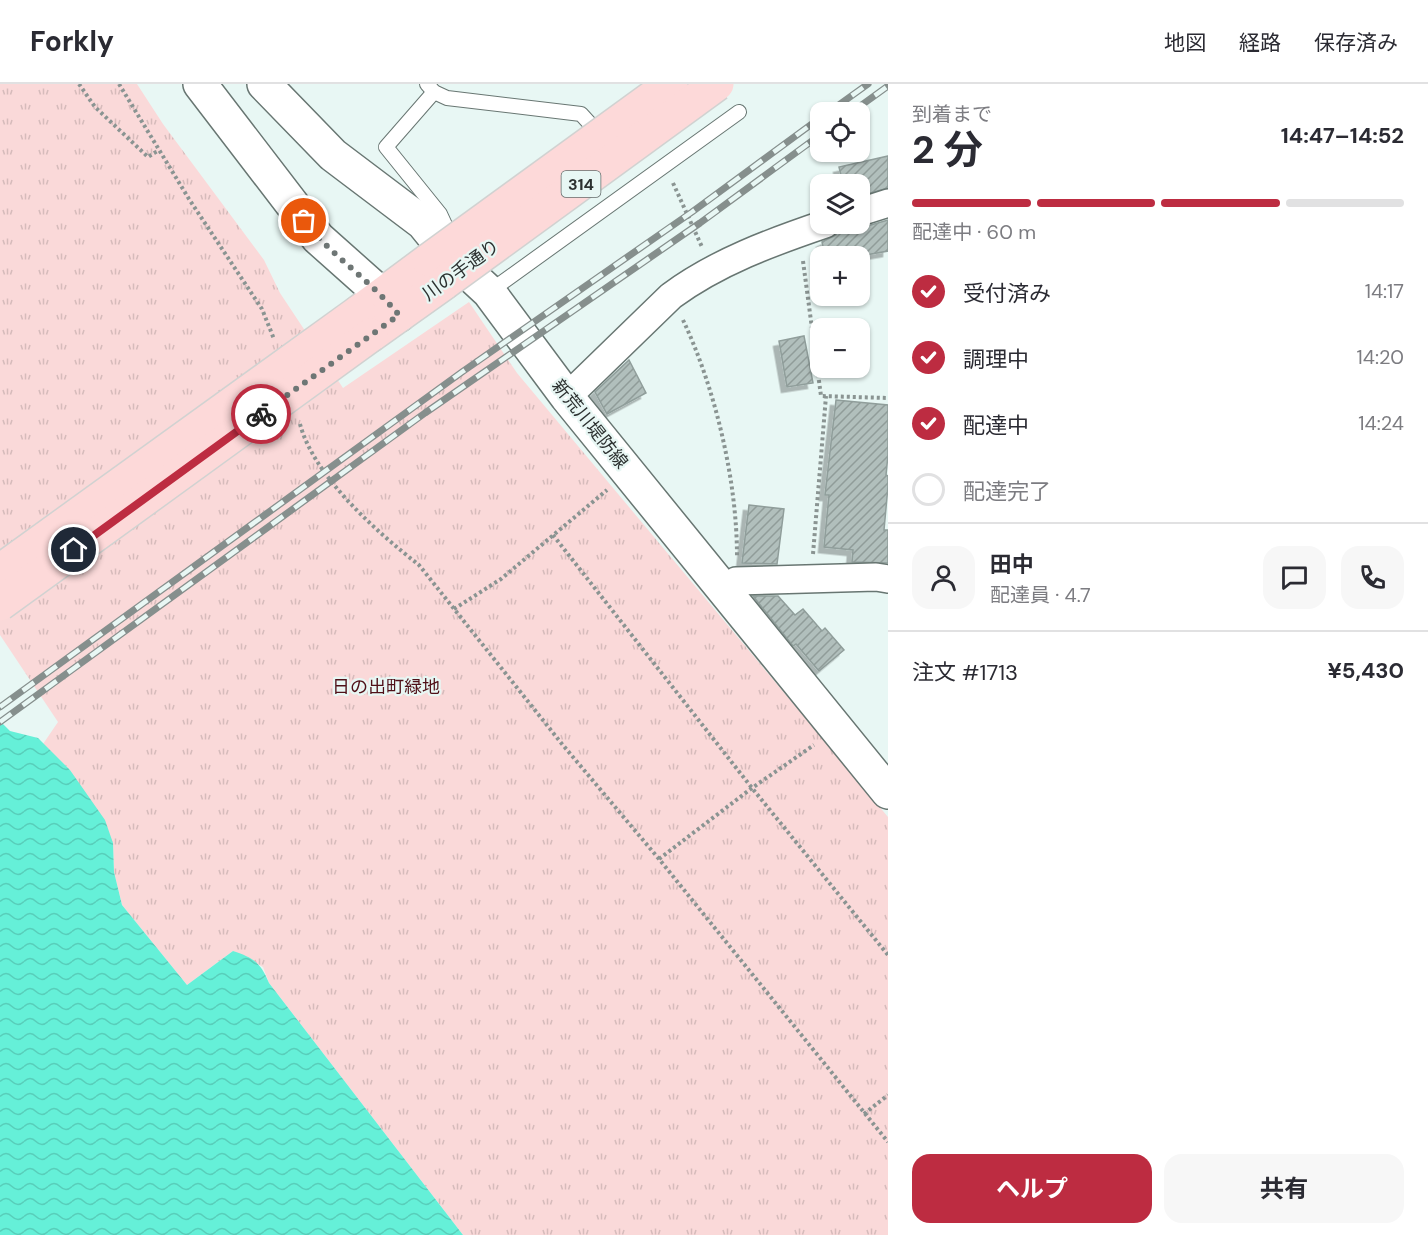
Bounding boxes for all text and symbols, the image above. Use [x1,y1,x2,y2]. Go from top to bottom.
text: Forkly [30,23,114,60]
text: 地図 [1164,29,1206,57]
text: 経路 [1239,29,1281,57]
text: 保存済み [1314,29,1398,57]
text: 到着まで [912,101,992,127]
map controls [810,102,870,378]
button: locate [810,102,870,162]
text: 14:47–14:52 [1281,121,1404,150]
text: 2 分 [912,124,983,175]
road number: 314 [562,171,600,197]
button: layers [810,174,870,234]
pin [278,195,329,246]
icon: bag [287,204,320,237]
text: 配達中 · 60 m [912,219,1036,245]
street label: 川の手通り [418,234,504,306]
button: + [810,246,870,306]
icon: check [912,275,945,308]
text: 14:17 [1365,278,1404,304]
text: 受付済み [963,279,1051,308]
button: − [810,318,870,378]
icon: check [912,341,945,374]
text: 14:20 [1357,344,1404,370]
text: 調理中 [963,345,1029,374]
street label: 新荒川堤防線 [547,374,633,474]
courier [231,384,291,444]
icon: bike [245,398,278,431]
icon: check [912,407,945,440]
text: 14:24 [1358,410,1404,436]
text: 配達中 [963,411,1029,440]
text: 配達完了 [963,477,1051,506]
pin [48,524,99,575]
icon: home [57,533,90,566]
button: person [912,546,975,609]
button: chat [1263,546,1326,609]
button: phone [1341,546,1404,609]
text: 田中 [990,550,1034,579]
text: 配達員 · 4.7 [990,582,1091,608]
text: ¥5,430 [1328,656,1404,685]
text: 注文 #1713 [912,658,1018,687]
park label: 日の出町緑地 [332,675,440,699]
button: ヘルプ [912,1154,1152,1223]
button: 共有 [1164,1154,1404,1223]

